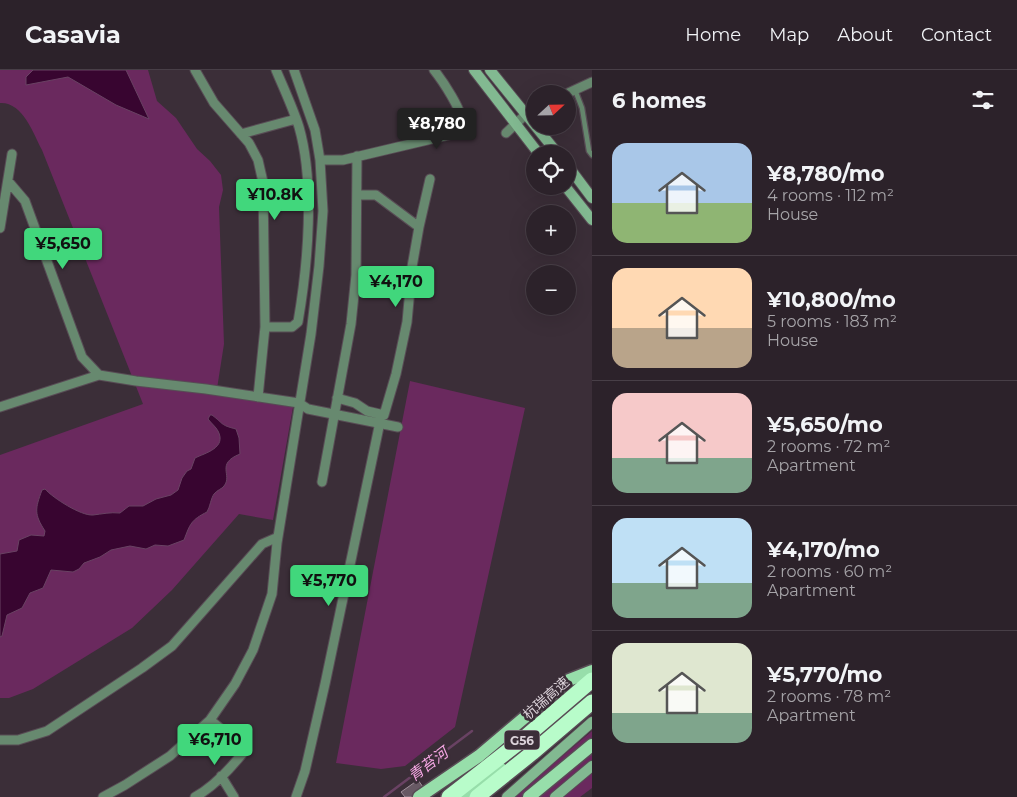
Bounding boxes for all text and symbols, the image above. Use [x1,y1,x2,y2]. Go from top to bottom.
text: Casavia [25,20,121,49]
text: Home [685,24,741,46]
text: Map [769,24,809,46]
text: About [837,24,893,46]
text: Contact [921,24,992,46]
north arrow [526,85,576,135]
map controls [526,85,576,315]
icon: filters [969,86,997,114]
text: 6 homes [612,88,706,113]
pin: ¥8,780 [396,108,478,150]
text: ¥8,780 [408,114,466,133]
button: locate [526,145,576,195]
text: ¥8,780/mo [767,161,885,186]
icon: home [652,163,712,223]
pin: ¥10.8K [234,178,316,221]
text: ¥10.8K [247,185,303,204]
text: 4 rooms · 112 m² [767,186,894,205]
button: + [526,205,576,255]
text: House [767,205,818,224]
pin: ¥5,650 [22,228,104,270]
text: ¥5,650 [35,234,91,253]
button: − [526,265,576,315]
pin: ¥4,170 [355,266,437,308]
text: ¥4,170 [369,272,423,291]
text: ¥10,800/mo [767,287,896,312]
icon: home [652,288,712,348]
text: 5 rooms · 183 m² [767,312,897,331]
text: House [767,331,818,350]
text: ¥5,650/mo [767,412,883,437]
icon: home [652,413,712,473]
text: 2 rooms · 72 m² [767,437,890,456]
text: Apartment [767,456,856,475]
text: ¥4,170/mo [767,537,880,562]
icon: home [652,538,712,598]
text: 2 rooms · 60 m² [767,562,892,581]
pin: ¥5,770 [288,564,370,607]
text: ¥5,770 [301,571,357,590]
text: Apartment [767,581,856,600]
text: ¥5,770/mo [767,662,882,687]
icon: home [652,663,712,723]
street label: 杭瑞高速 [519,673,573,723]
text: 2 rooms · 78 m² [767,687,891,706]
text: Apartment [767,706,856,725]
pin: ¥6,710 [174,724,256,766]
text: ¥6,710 [188,730,242,749]
road number: G56 [504,730,540,750]
water label: 青苔河 [404,741,454,785]

